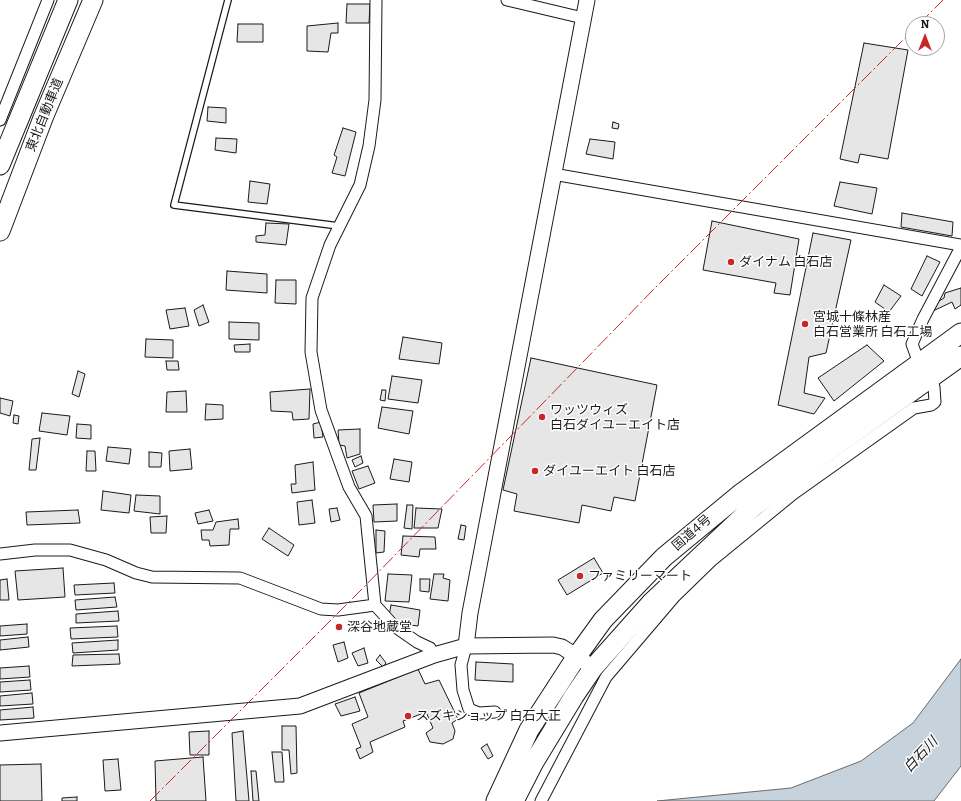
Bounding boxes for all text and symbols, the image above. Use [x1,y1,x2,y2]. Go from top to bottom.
north arrow [905,16,945,56]
text: N [921,18,929,31]
street label: 東北自動車道 [23,76,67,154]
place label: ダイナム 白石店 [739,254,833,270]
marker: ダイナム 白石店 [726,257,736,267]
place label: 宮城十條林産 白石営業所 白石工場 [813,309,933,340]
marker: 宮城十條林産 白石営業所 白石工場 [800,319,810,329]
place label: ワッツウィズ 白石ダイユーエイト店 [550,402,680,433]
marker: ワッツウィズ 白石ダイユーエイト店 [537,412,547,422]
place label: ダイユーエイト 白石店 [543,463,676,479]
marker: ダイユーエイト 白石店 [530,466,540,476]
street label: 国道4号 [669,512,715,554]
place label: ファミリーマート [588,568,692,584]
marker: ファミリーマート [575,571,585,581]
place label: 深谷地蔵堂 [347,619,412,635]
marker: 深谷地蔵堂 [334,622,344,632]
place label: スズキショップ 白石大正 [416,708,562,724]
marker: スズキショップ 白石大正 [403,711,413,721]
water label: 白石川 [901,734,941,776]

